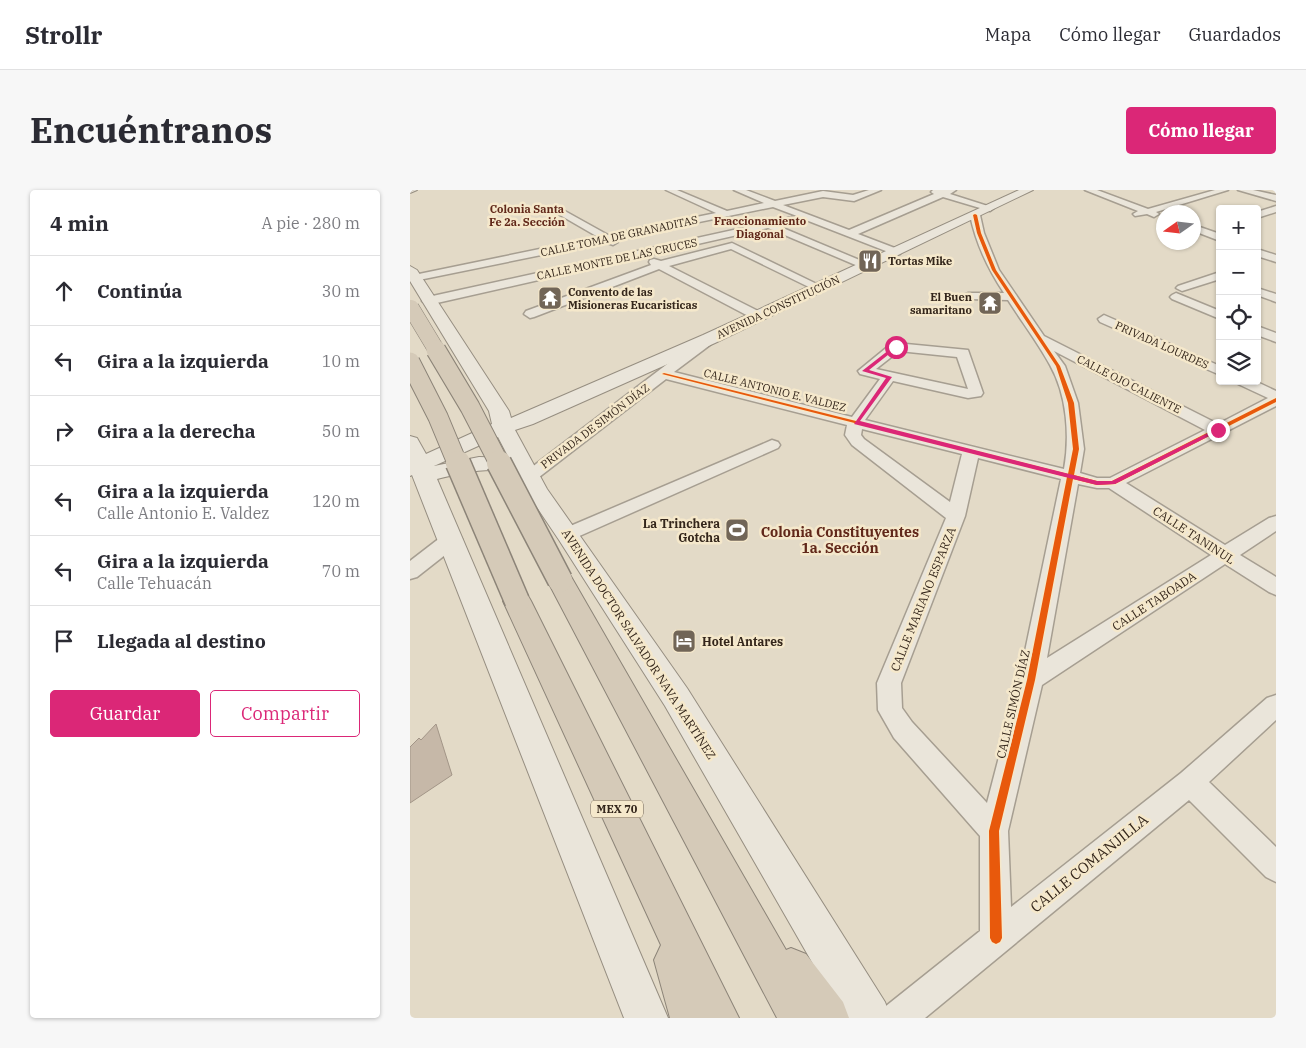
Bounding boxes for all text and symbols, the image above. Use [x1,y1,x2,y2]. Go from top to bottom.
text: Strollr [25,19,102,51]
text: Mapa [985,23,1031,46]
text: Cómo llegar [1059,23,1160,46]
text: Guardados [1188,23,1281,46]
text: Encuéntranos [30,107,272,153]
button: Cómo llegar [1126,107,1276,154]
district label: Colonia Santa Fe 2a. Sección [489,202,565,229]
north arrow [1156,205,1201,250]
map controls [1216,205,1261,385]
button: + [1216,205,1261,250]
text: 4 min [50,209,109,237]
street label: CALLE TOMA DE GRANADITAS [539,212,699,260]
text: A pie · 280 m [262,213,360,233]
district label: Fraccionamiento Diagonal [714,214,806,241]
street label: CALLE MONTE DE LAS CRUCES [535,235,699,283]
restaurant icon: Tortas Mike [857,248,883,274]
button: − [1216,250,1261,295]
place label: Tortas Mike [888,254,952,268]
street label: AVENIDA CONSTITUCIÓN [714,272,842,342]
icon: ahead [50,277,78,305]
text: Continúa [97,279,182,303]
text: 30 m [322,281,360,301]
temple icon: Convento de las Misioneras Eucaristicas [537,285,563,311]
place label: Convento de las Misioneras Eucaristicas [568,285,698,312]
place label: El Buen samaritano [910,290,972,317]
temple icon: El Buen samaritano [977,290,1003,316]
button: locate [1216,295,1261,340]
street label: PRIVADA LOURDES [1113,318,1211,372]
route start [885,336,908,359]
button: layers [1216,340,1261,385]
icon: left [50,347,78,375]
text: Gira a la izquierda [97,349,269,373]
text: 10 m [322,351,360,371]
street label: CALLE OJO CALIENTE [1075,352,1183,416]
street label: CALLE ANTONIO E. VALDEZ [702,366,848,414]
street label: PRIVADA DE SIMÓN DÍAZ [538,381,652,471]
icon: right [50,417,78,445]
text: Gira a la derecha [97,419,256,443]
route end [1207,419,1230,442]
text: 50 m [322,421,360,441]
text: Gira a la izquierda [97,479,269,503]
icon: left [50,487,78,515]
text: 120 m [312,491,360,511]
text: Calle Antonio E. Valdez [97,503,269,523]
street label: CALLE TANINUL [1150,503,1238,567]
place label: La Trinchera Gotcha [643,516,720,545]
sports icon: La Trinchera Gotcha [724,517,750,543]
district label: Colonia Constituyentes 1a. Sección [761,523,919,557]
street label: CALLE MARIANO ESPARZA [887,524,959,673]
street label: AVENIDA DOCTOR SALVADOR NAVA MARTÍNEZ [559,526,719,762]
text: Gira a la izquierda [97,549,269,573]
icon: left [50,557,78,585]
text: 70 m [322,561,360,581]
street label: CALLE TABOADA [1109,568,1199,634]
text: Calle Tehuacán [97,573,212,593]
icon: arrive [50,627,78,655]
hotel icon: Hotel Antares [671,628,697,654]
text: Llegada al destino [97,629,266,653]
place label: Hotel Antares [702,634,783,649]
street label: CALLE SIMÓN DÍAZ [993,648,1033,760]
button: Guardar [50,690,200,737]
button: Compartir [210,690,360,737]
road number: MEX 70 [591,800,643,818]
street label: CALLE COMANJILLA [1026,809,1152,916]

